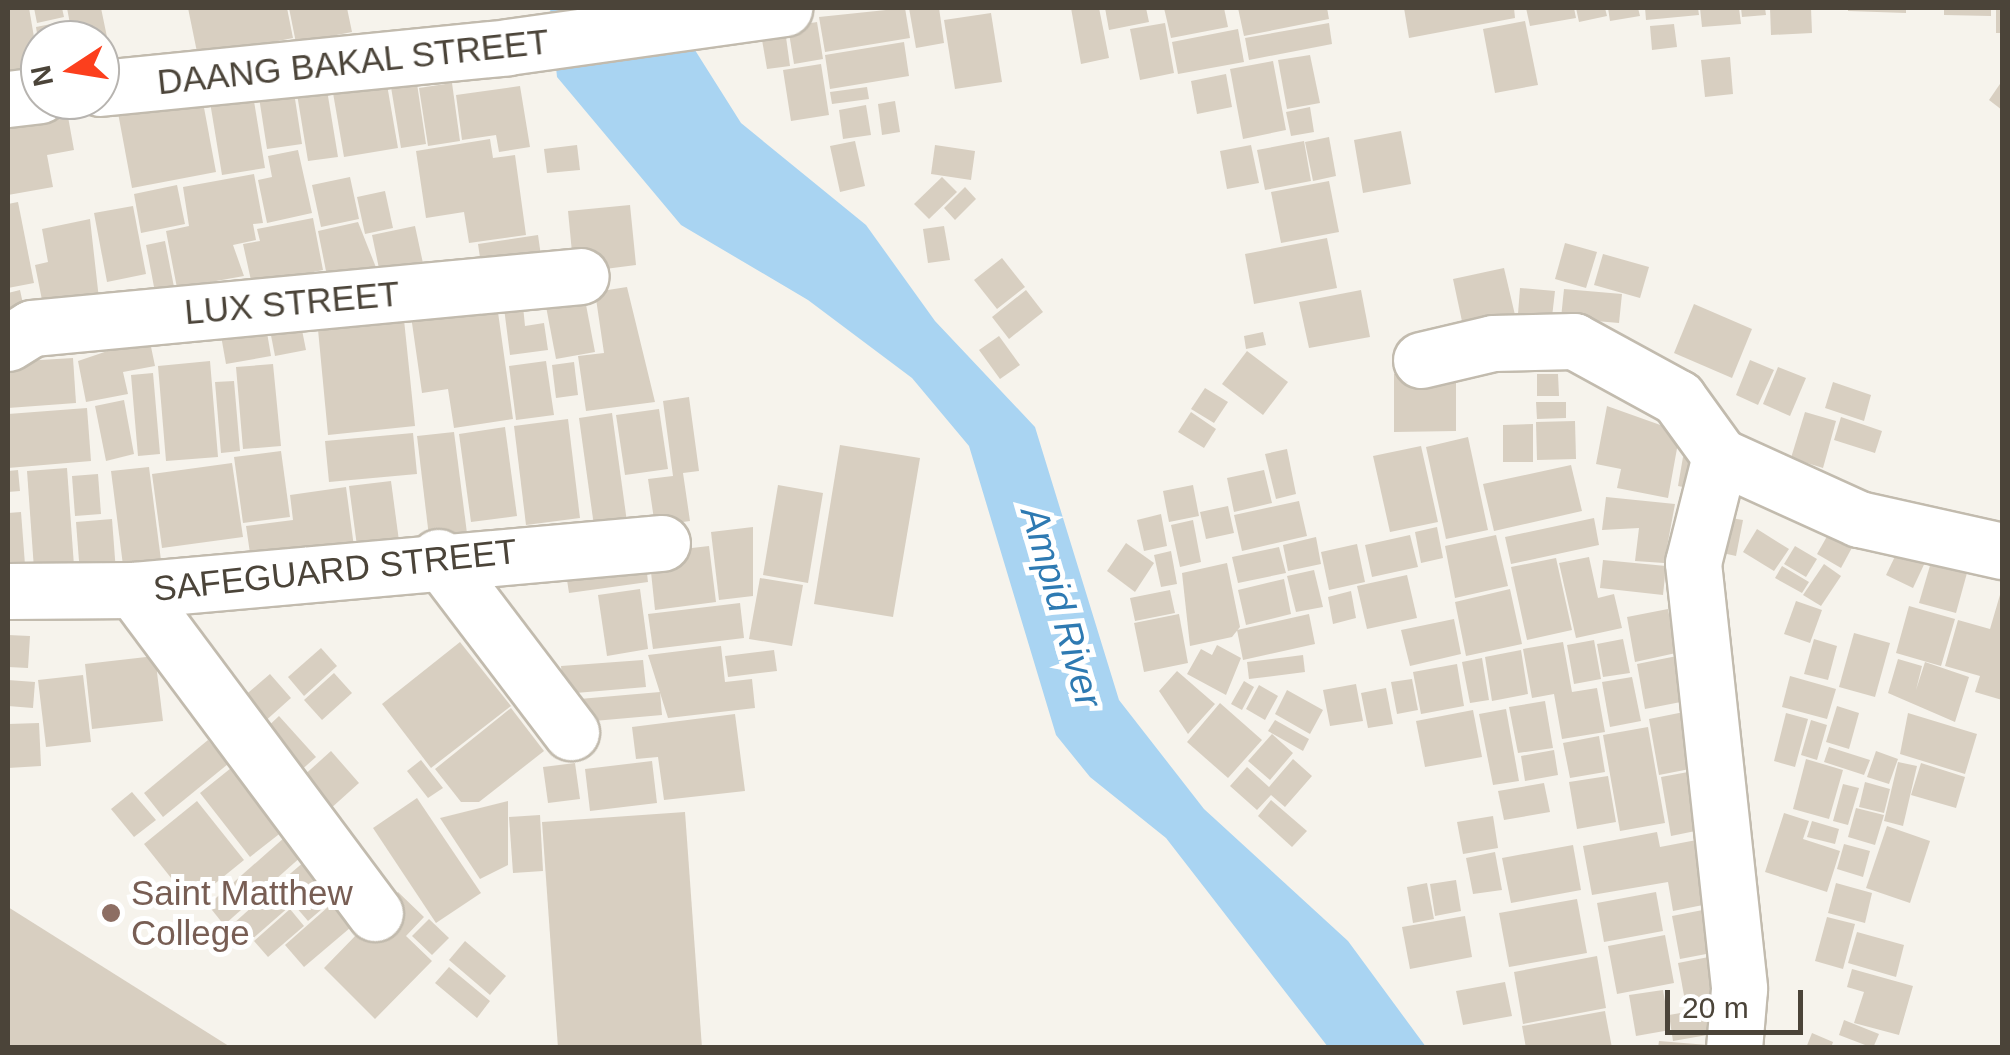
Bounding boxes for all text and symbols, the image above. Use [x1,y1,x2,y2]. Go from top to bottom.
north arrow [20,20,120,120]
street label: DAANG BAKAL STREET [154,20,552,104]
text: N [25,63,59,89]
street label: LUX STREET [183,273,401,333]
water label: Ampid River [1011,501,1111,713]
street label: SAFEGUARD STREET [151,530,519,610]
place label: Saint Matthew College [131,872,353,954]
marker: Saint Matthew College [100,902,122,924]
scale bar [1670,970,1808,1032]
text: 20 m [1682,991,1749,1024]

